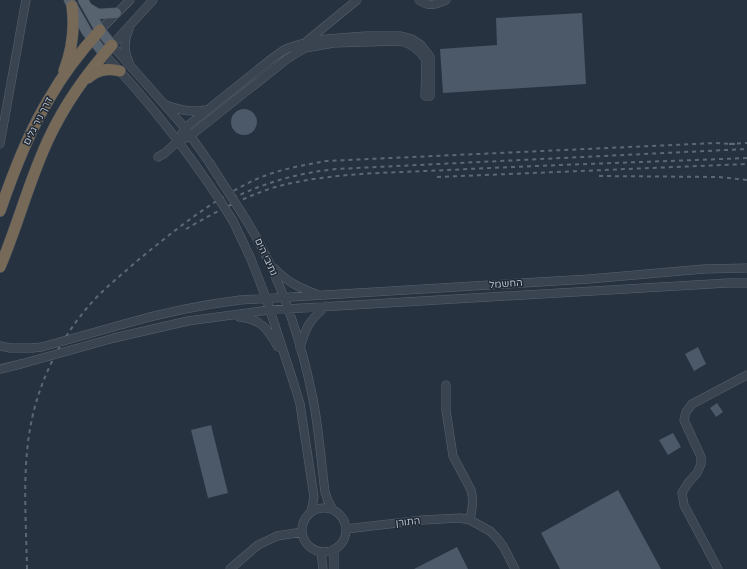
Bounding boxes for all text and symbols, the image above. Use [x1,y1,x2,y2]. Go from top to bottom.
street label: דרך ניר גלים [21,95,55,147]
street label: נתיבי הים [252,236,280,278]
street label: החשמל [489,277,523,291]
street label: התורן [395,515,421,529]

